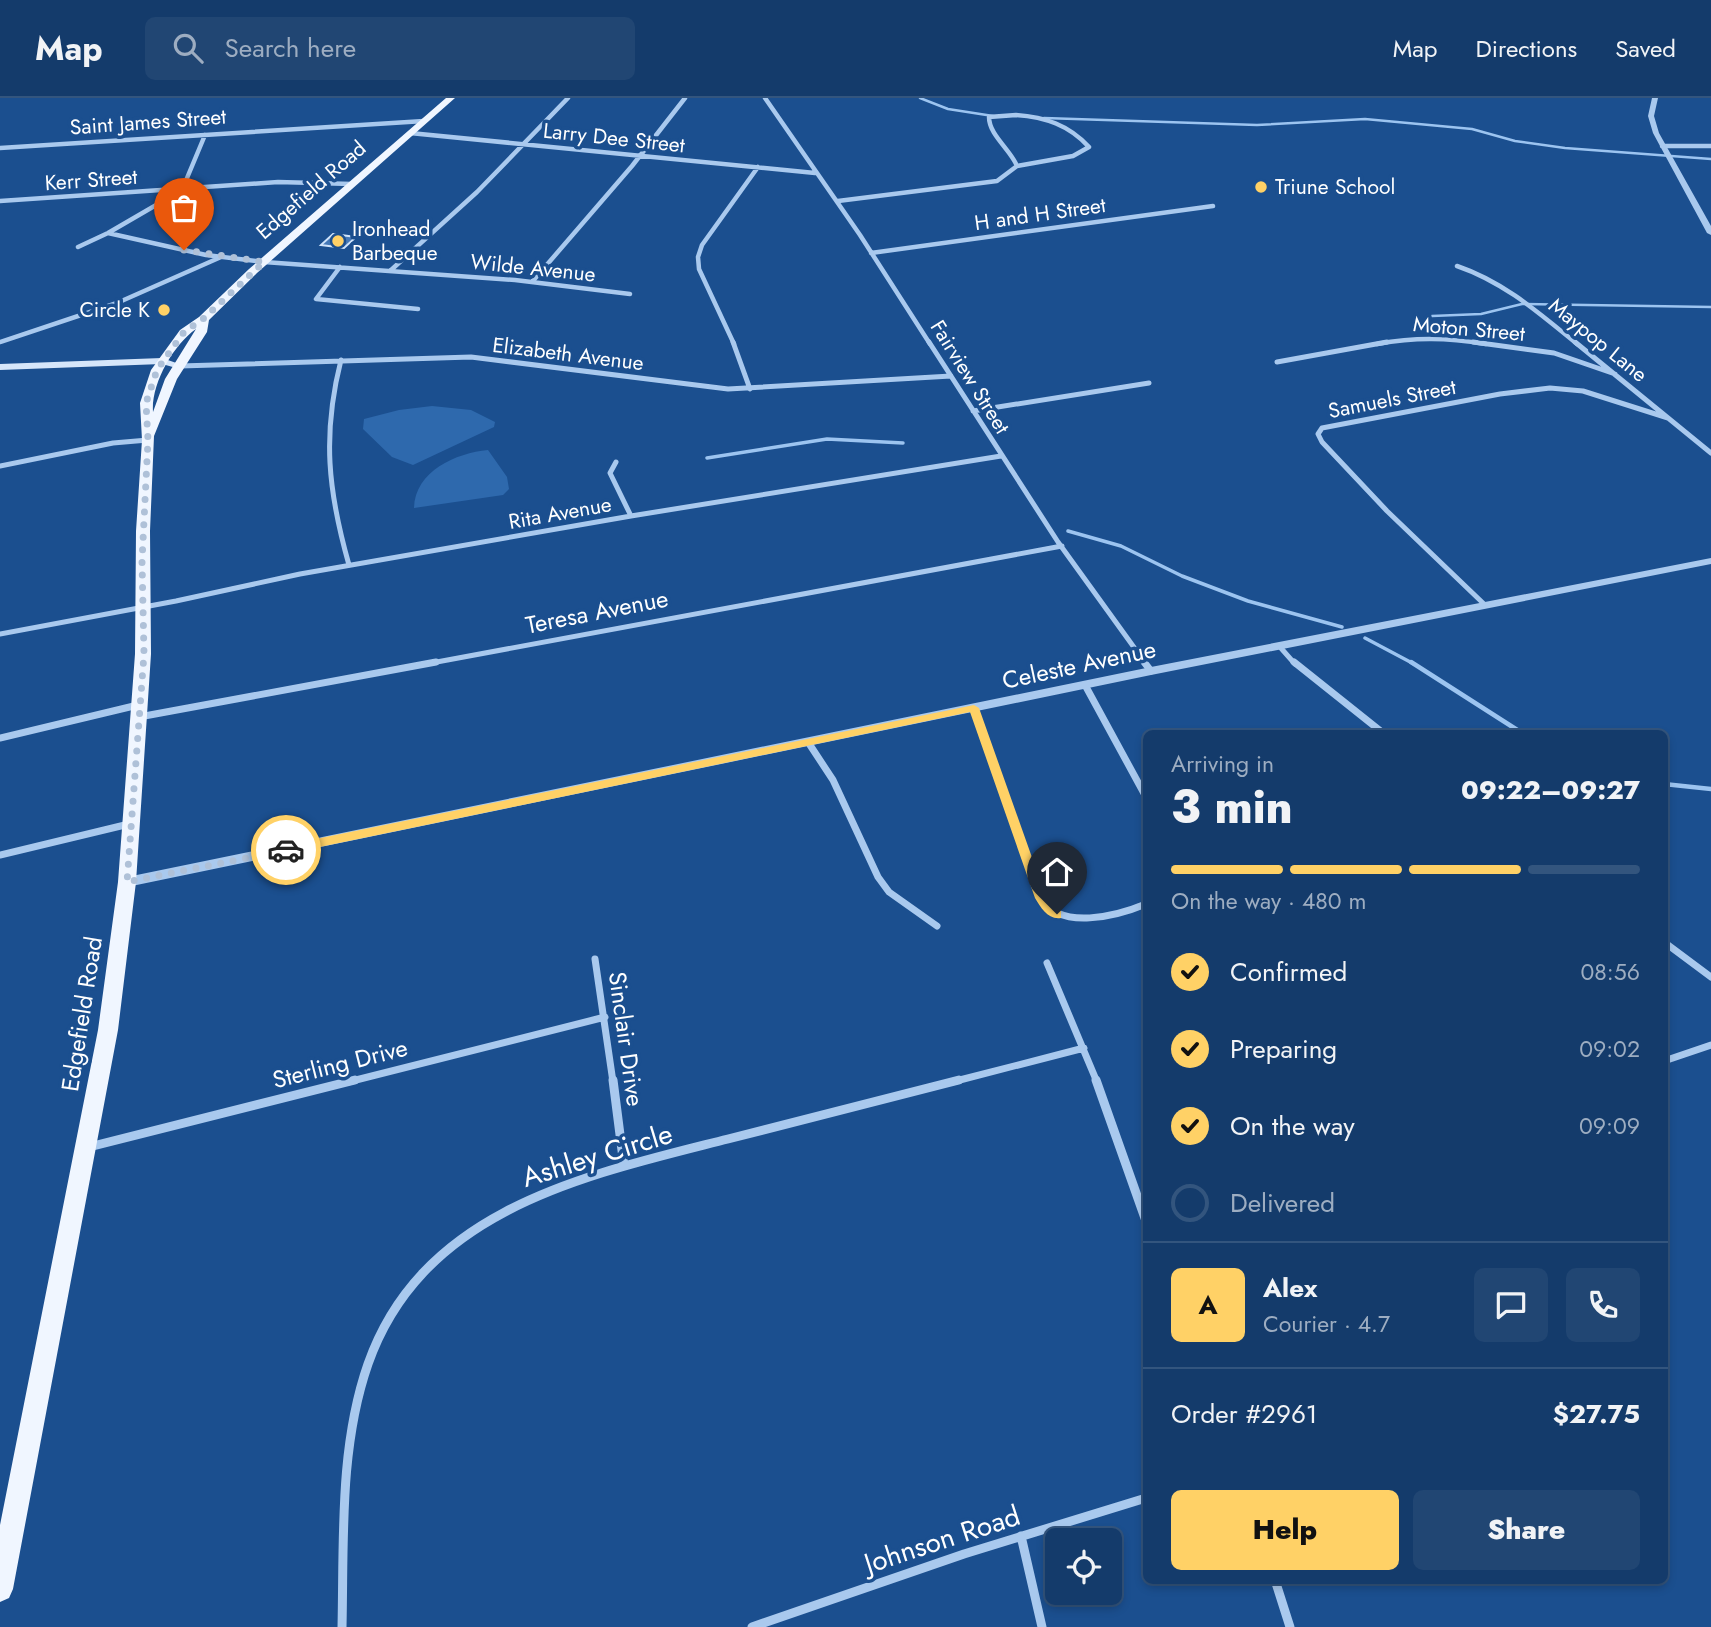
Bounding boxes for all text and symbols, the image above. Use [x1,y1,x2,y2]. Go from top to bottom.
search box [145,17,635,80]
text: Map [35,25,103,72]
icon: search [169,29,207,67]
text: Search here [225,29,356,67]
text: Map [1393,31,1438,66]
text: Directions [1476,31,1577,66]
text: Saved [1615,31,1676,66]
street label: Saint James Street [69,102,227,142]
street label: Larry Dee Street [542,116,686,160]
street label: Edgefield Road [249,134,373,246]
street label: Kerr Street [44,162,138,198]
place label: Triune School [1275,172,1395,202]
pin [154,178,214,250]
marker: Triune School [1253,179,1269,195]
icon: bag [165,189,203,227]
street label: H and H Street [972,190,1108,238]
place label: Ironhead Barbeque [352,214,438,268]
marker: Ironhead Barbeque [330,233,346,249]
street label: Wilde Avenue [469,247,597,289]
street label: Maypop Lane [1542,291,1654,389]
place label: Circle K [79,295,150,325]
marker: Circle K [156,302,172,318]
street label: Moton Street [1412,309,1526,349]
street label: Fairview Street [923,314,1017,440]
street label: Elizabeth Avenue [491,330,646,378]
street label: Samuels Street [1326,372,1458,426]
street label: Rita Avenue [506,489,614,537]
street label: Teresa Avenue [523,581,671,642]
street label: Celeste Avenue [999,631,1159,698]
text: Arriving in [1171,747,1274,781]
text: 09:22–09:27 [1461,771,1640,809]
text: 3 min [1171,774,1293,840]
courier [251,815,321,885]
icon: car [267,831,305,869]
pin [1027,842,1087,914]
icon: home [1038,853,1076,891]
text: On the way · 480 m [1171,884,1367,918]
street label: Edgefield Road [52,934,111,1094]
icon: check [1171,953,1209,991]
text: Confirmed [1230,953,1347,991]
text: 08:56 [1581,955,1640,989]
street label: Sinclair Drive [600,969,653,1108]
street label: Sterling Drive [269,1030,411,1097]
icon: check [1171,1030,1209,1068]
text: Preparing [1230,1030,1337,1068]
text: 09:02 [1579,1032,1640,1066]
icon: check [1171,1107,1209,1145]
text: On the way [1230,1107,1355,1145]
text: 09:09 [1579,1109,1640,1143]
street label: Ashley Circle [517,1113,677,1198]
text: Delivered [1230,1184,1335,1222]
button: chat [1474,1268,1548,1342]
button: phone [1566,1268,1640,1342]
text: Alex [1263,1269,1317,1307]
text: A [1198,1286,1218,1324]
text: Courier · 4.7 [1263,1307,1390,1341]
text: Order #2961 [1171,1395,1318,1433]
text: $27.75 [1553,1395,1640,1433]
button: Help [1171,1490,1399,1570]
button: Share [1413,1490,1640,1570]
street label: Johnson Road [855,1495,1025,1585]
map controls [1045,1528,1122,1605]
button: locate [1045,1528,1122,1605]

